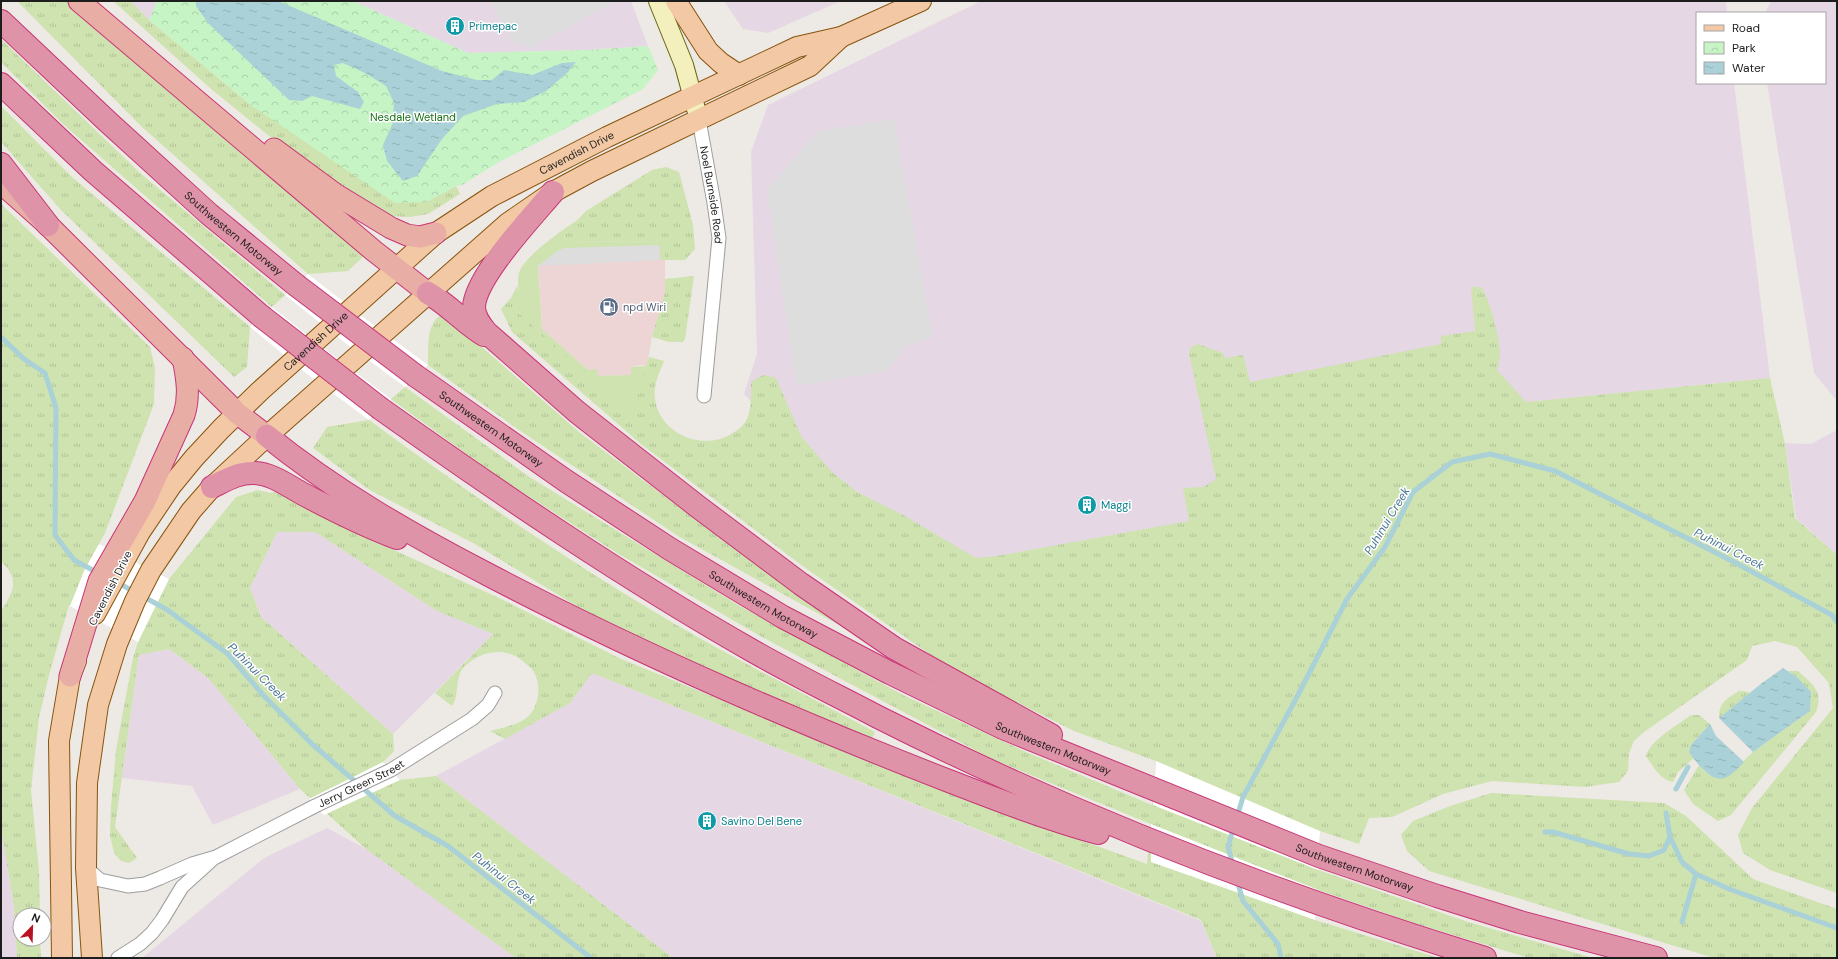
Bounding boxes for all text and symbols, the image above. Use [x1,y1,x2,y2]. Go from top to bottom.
legend [1696,12,1826,84]
building icon: Primepac [444,15,466,37]
place label: Primepac [469,19,517,33]
text: Road [1732,20,1760,36]
text: Park [1732,40,1756,56]
text: Water [1732,60,1766,76]
park label: Nesdale Wetland [370,110,456,124]
street label: Cavendish Drive [537,128,616,178]
street label: Noel Burnside Road [697,145,726,245]
street label: Southwestern Motorway [182,188,286,278]
fuel station icon: npd Wiri [598,296,620,318]
place label: npd Wiri [623,300,666,314]
street label: Cavendish Drive [280,308,351,374]
street label: Southwestern Motorway [437,388,546,470]
water label: Puhinui Creek [1360,483,1414,558]
building icon: Maggi [1076,494,1098,516]
place label: Maggi [1101,498,1131,512]
water label: Puhinui Creek [1691,525,1767,574]
street label: Cavendish Drive [85,548,135,628]
street label: Southwestern Motorway [706,567,821,641]
water label: Puhinui Creek [224,639,290,705]
street label: Southwestern Motorway [993,718,1113,778]
street label: Jerry Green Street [316,756,407,810]
building icon: Savino Del Bene [696,810,718,832]
place label: Savino Del Bene [721,814,802,828]
street label: Southwestern Motorway [1294,840,1415,895]
water label: Puhinui Creek [469,848,540,908]
north arrow [12,907,52,947]
text: N [29,910,42,926]

